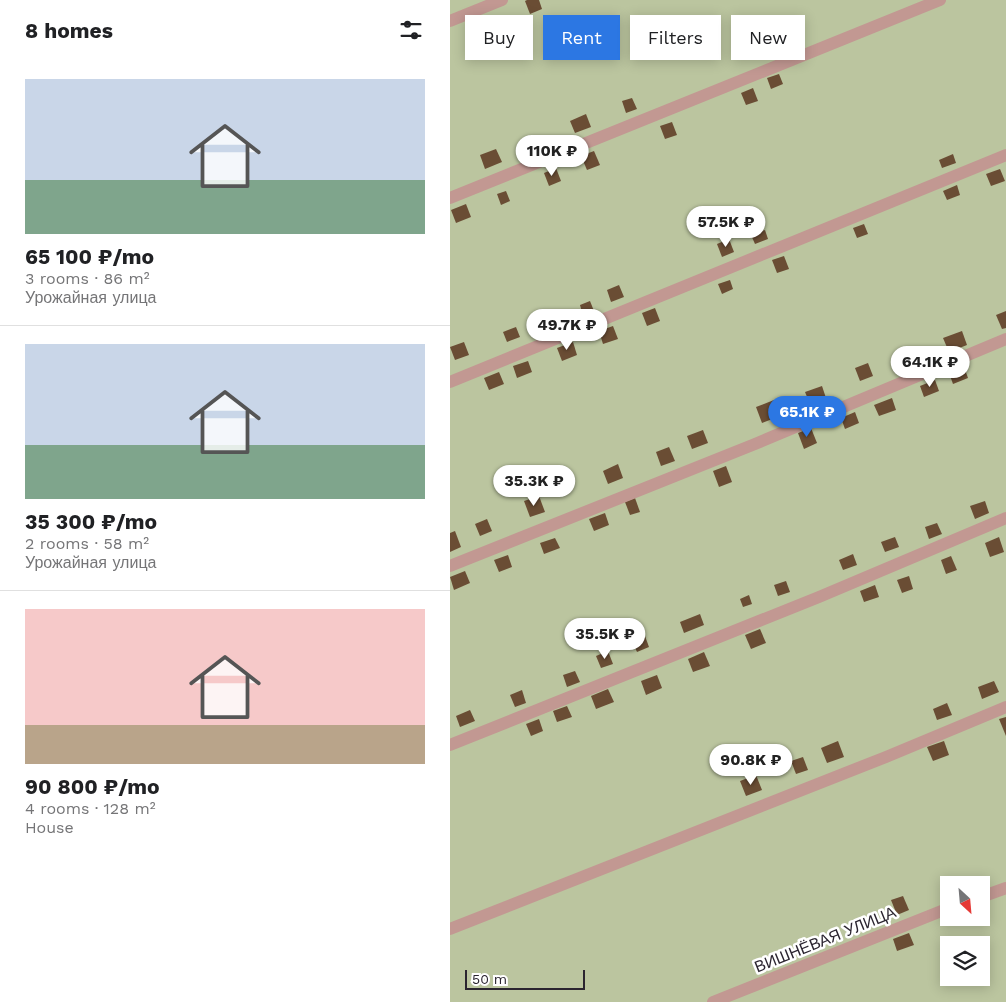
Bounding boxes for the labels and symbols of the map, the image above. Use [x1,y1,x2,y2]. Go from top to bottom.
pin: 110K ₽ [511,134,593,177]
pin: 57.5K ₽ [680,206,772,248]
pin: 49.7K ₽ [521,308,613,351]
pin: 64.1K ₽ [884,346,976,388]
pin: 65.1K ₽ [761,396,853,438]
pin: 35.3K ₽ [488,464,580,507]
pin: 35.5K ₽ [559,618,651,660]
pin: 90.8K ₽ [705,744,797,786]
north arrow [940,876,990,926]
street label: ВИШНЁВАЯ УЛИЦА [752,902,899,977]
scale bar [465,967,585,990]

